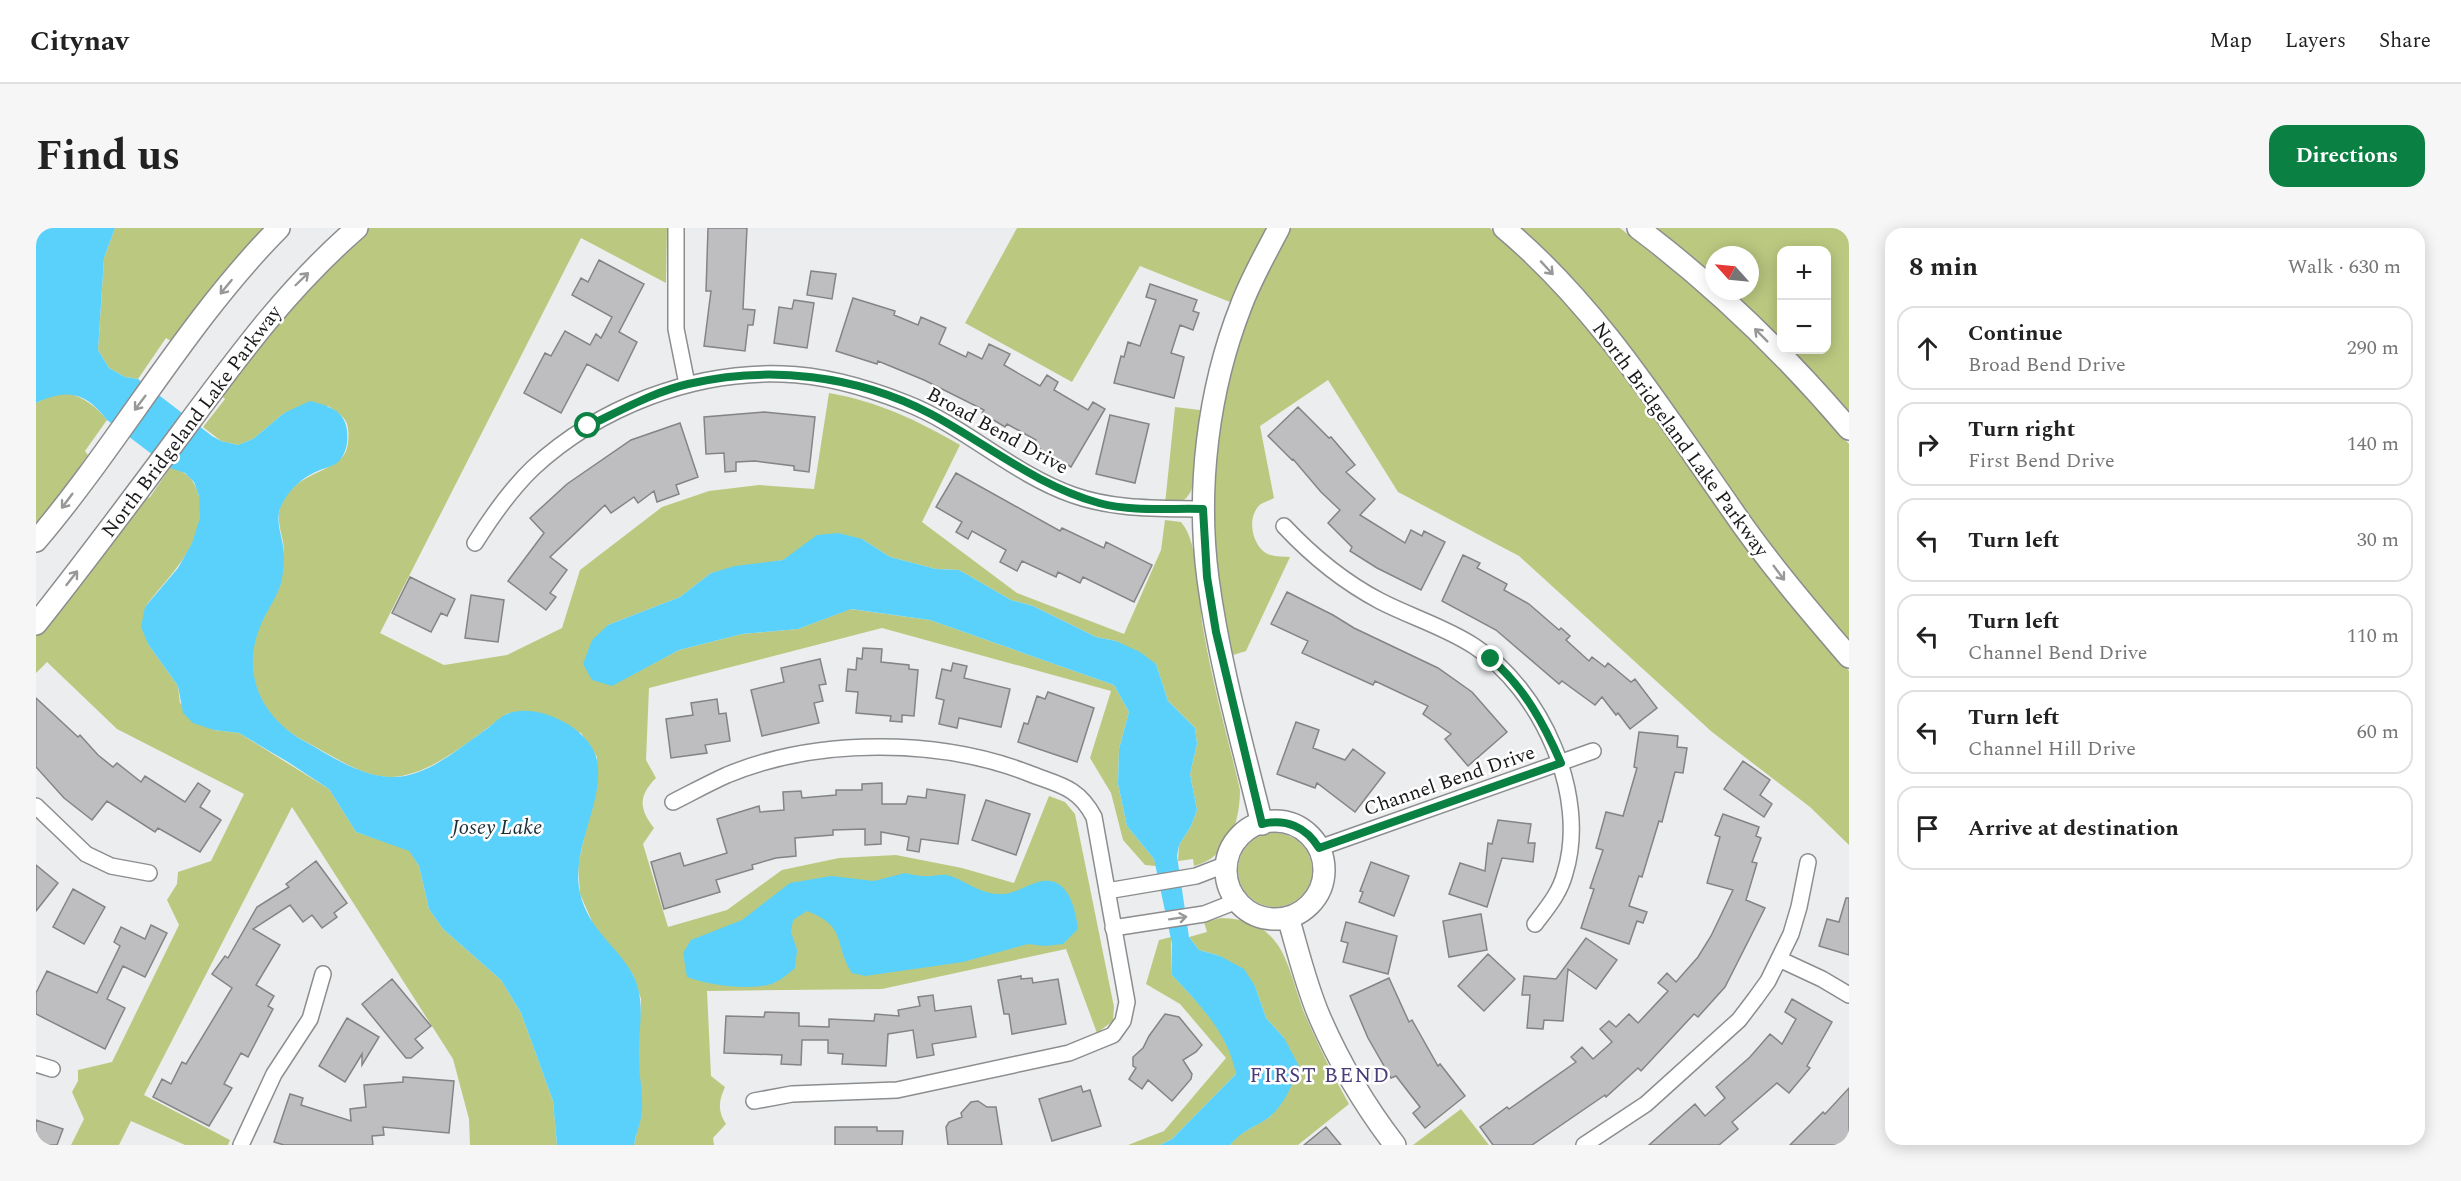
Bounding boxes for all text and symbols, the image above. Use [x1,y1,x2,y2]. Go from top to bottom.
text: Citynav [30,20,129,63]
text: Map [2210,25,2252,57]
text: Layers [2285,25,2346,57]
text: Share [2379,25,2431,57]
text: Find us [36,125,180,188]
button: Directions [2269,125,2425,187]
north arrow [1705,246,1759,300]
map controls [1777,246,1831,354]
button: + [1777,246,1831,300]
text: 8 min [1909,247,1978,287]
text: Walk · 630 m [2288,252,2401,282]
one-way arrow [1540,260,1554,275]
one-way arrow [295,272,310,287]
one-way arrow [220,279,233,295]
street label: North Bridgeland Lake Parkway [94,298,290,544]
button: − [1777,300,1831,354]
street label: North Bridgeland Lake Parkway [1585,316,1777,564]
text: Continue [1968,317,2063,350]
one-way arrow [1753,328,1768,343]
icon: ahead [1911,332,1944,365]
text: 290 m [2347,333,2399,363]
text: Broad Bend Drive [1968,350,2126,380]
street label: Broad Bend Drive [921,380,1074,482]
one-way arrow [133,395,146,411]
route start [574,412,600,438]
text: Turn right [1968,413,2075,446]
icon: right [1911,428,1944,461]
text: 140 m [2347,429,2399,459]
text: First Bend Drive [1968,446,2115,476]
one-way arrow [61,492,73,508]
icon: left [1911,524,1944,557]
text: Turn left [1968,524,2060,557]
text: 30 m [2357,525,2399,555]
one-way arrow [1773,565,1785,581]
one-way arrow [66,570,79,586]
text: Turn left [1968,605,2060,638]
icon: left [1911,620,1944,653]
text: 110 m [2347,621,2399,651]
text: Channel Bend Drive [1968,638,2148,668]
route end [1477,645,1503,671]
text: Turn left [1968,701,2060,734]
icon: left [1911,716,1944,749]
text: 60 m [2357,717,2399,747]
text: Channel Hill Drive [1968,734,2136,764]
street label: Channel Bend Drive [1360,738,1539,824]
water label: Josey Lake [450,812,542,844]
icon: arrive [1911,812,1944,845]
text: Arrive at destination [1968,812,2179,845]
one-way arrow [1168,912,1188,923]
district label: FIRST BEND [1250,1060,1390,1092]

